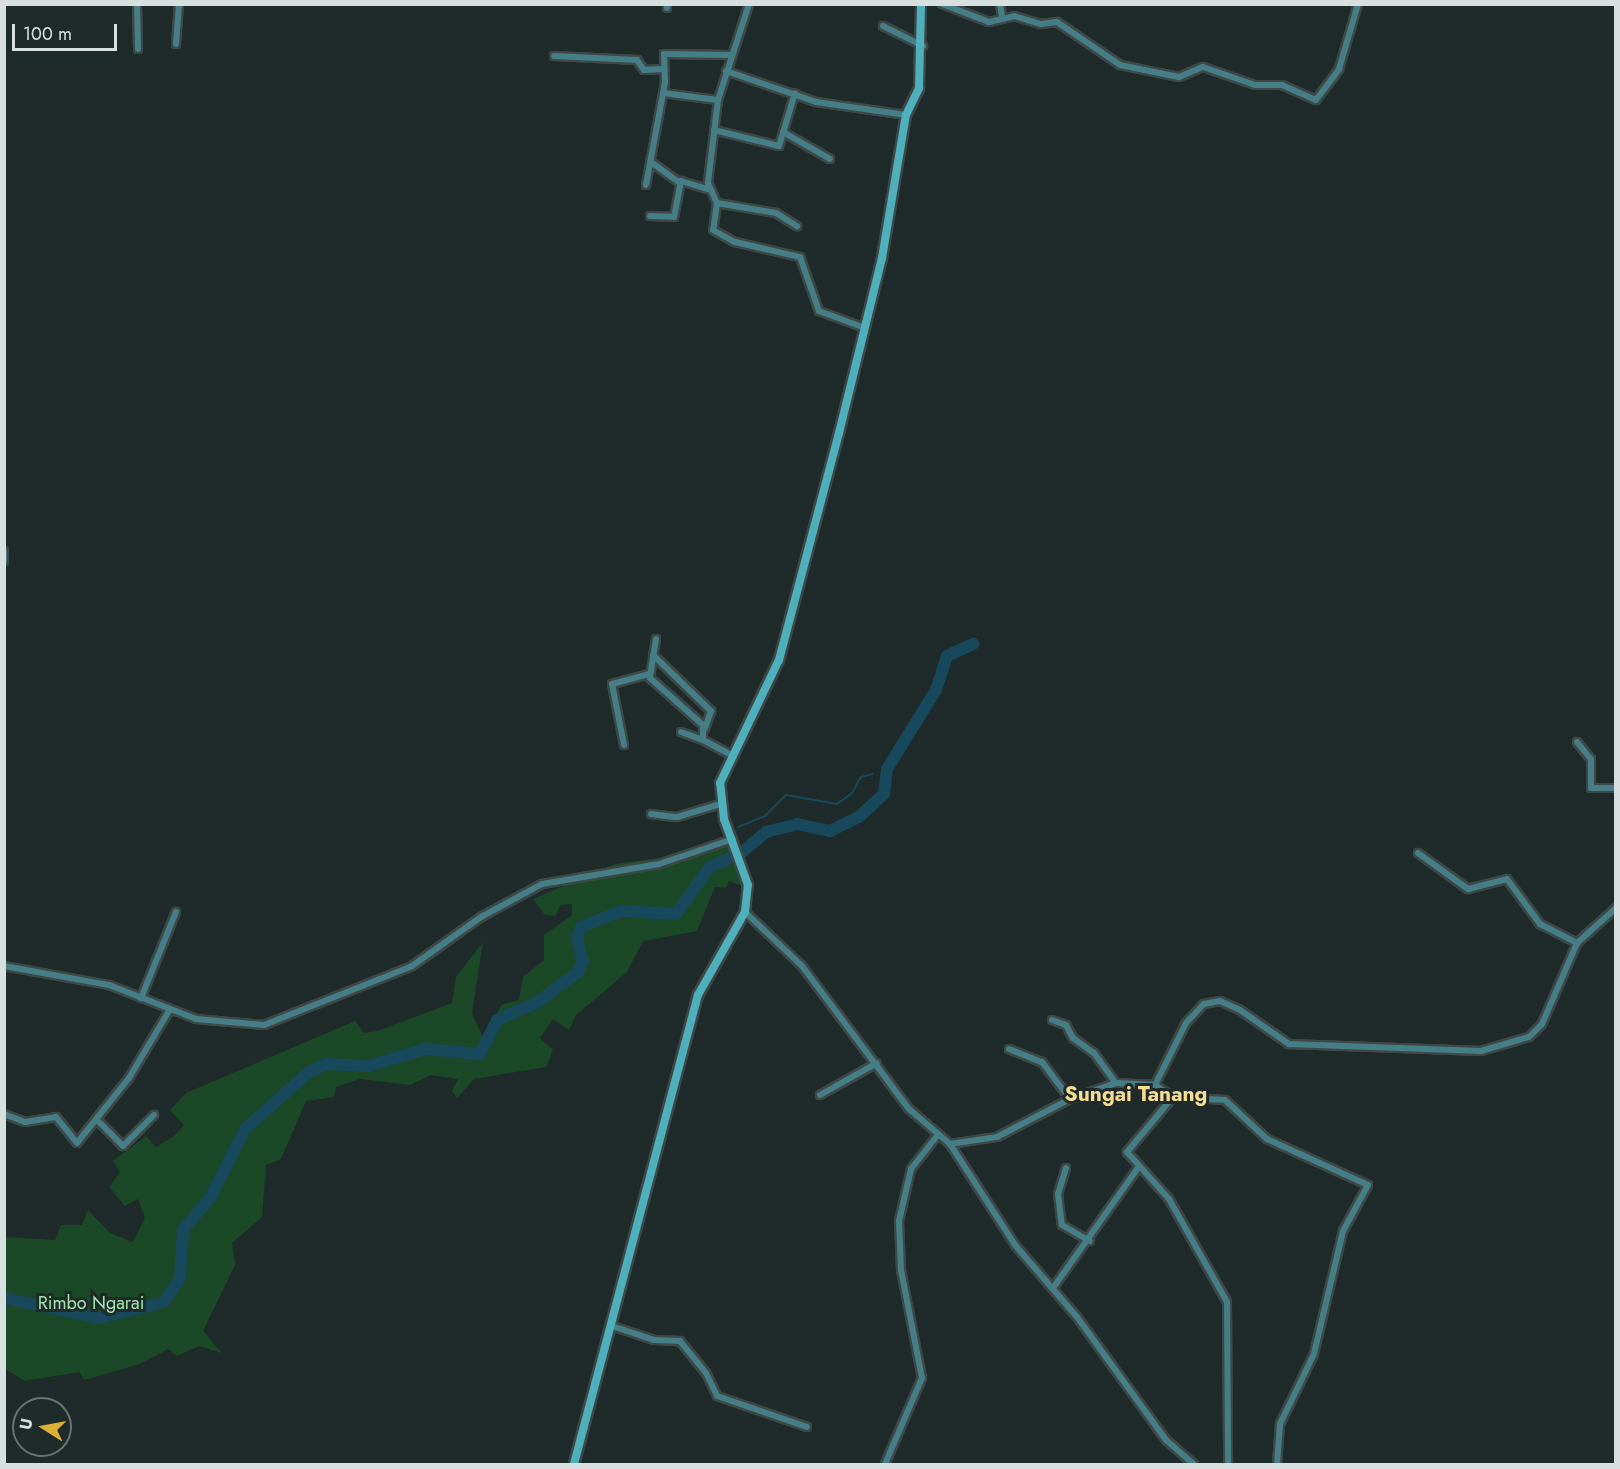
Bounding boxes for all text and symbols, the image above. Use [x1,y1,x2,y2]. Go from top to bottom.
scale bar [15,12,120,50]
text: 100 m [23,21,72,47]
district label: Sungai Tanang [1065,1081,1207,1107]
park label: Rimbo Ngarai [38,1292,144,1314]
north arrow [12,1397,72,1457]
text: U [13,1416,38,1432]

